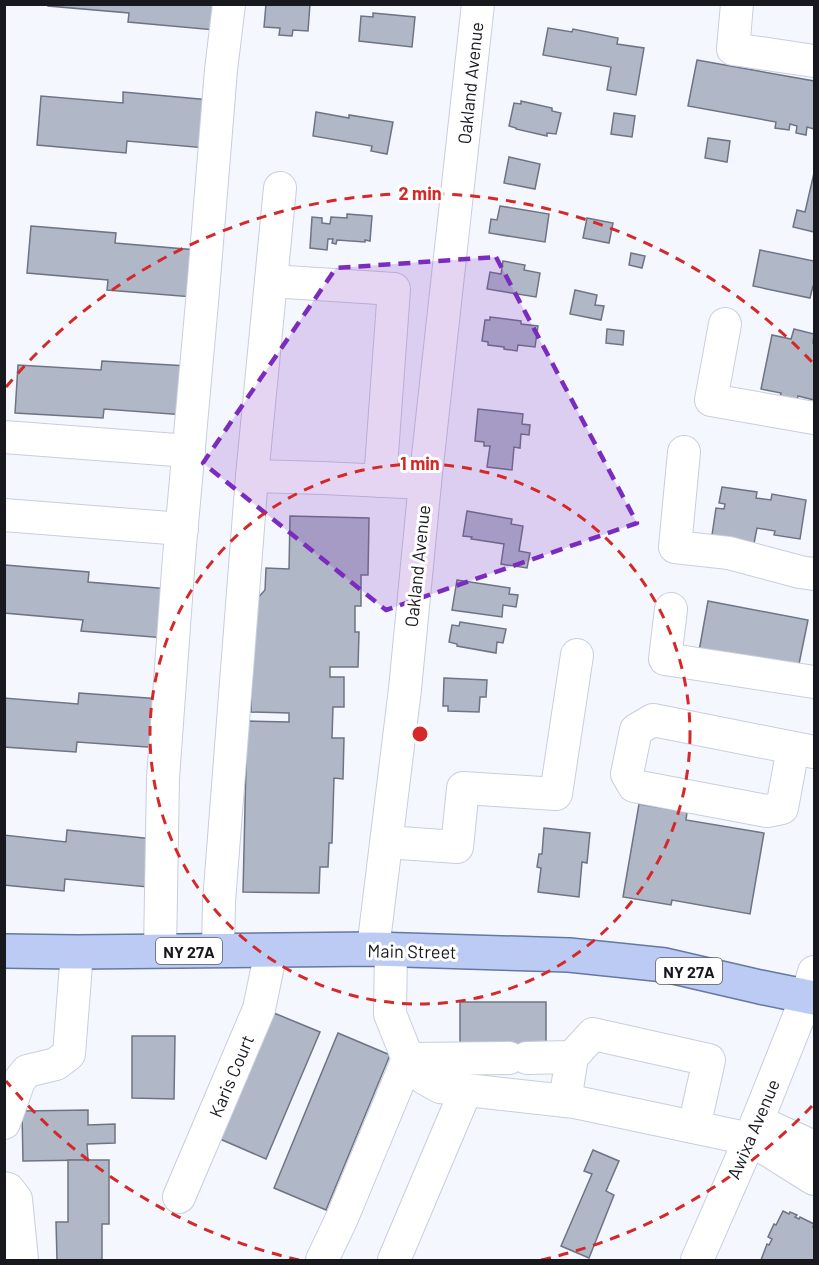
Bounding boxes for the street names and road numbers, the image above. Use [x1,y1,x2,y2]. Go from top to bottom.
street label: Oakland Avenue [453,21,487,145]
street label: Oakland Avenue [400,504,434,628]
road number: NY 27A [156,938,222,964]
street label: Main Street [367,939,457,963]
road number: NY 27A [656,958,722,984]
street label: Karis Court [204,1032,258,1120]
street label: Awixa Avenue [722,1076,784,1182]

